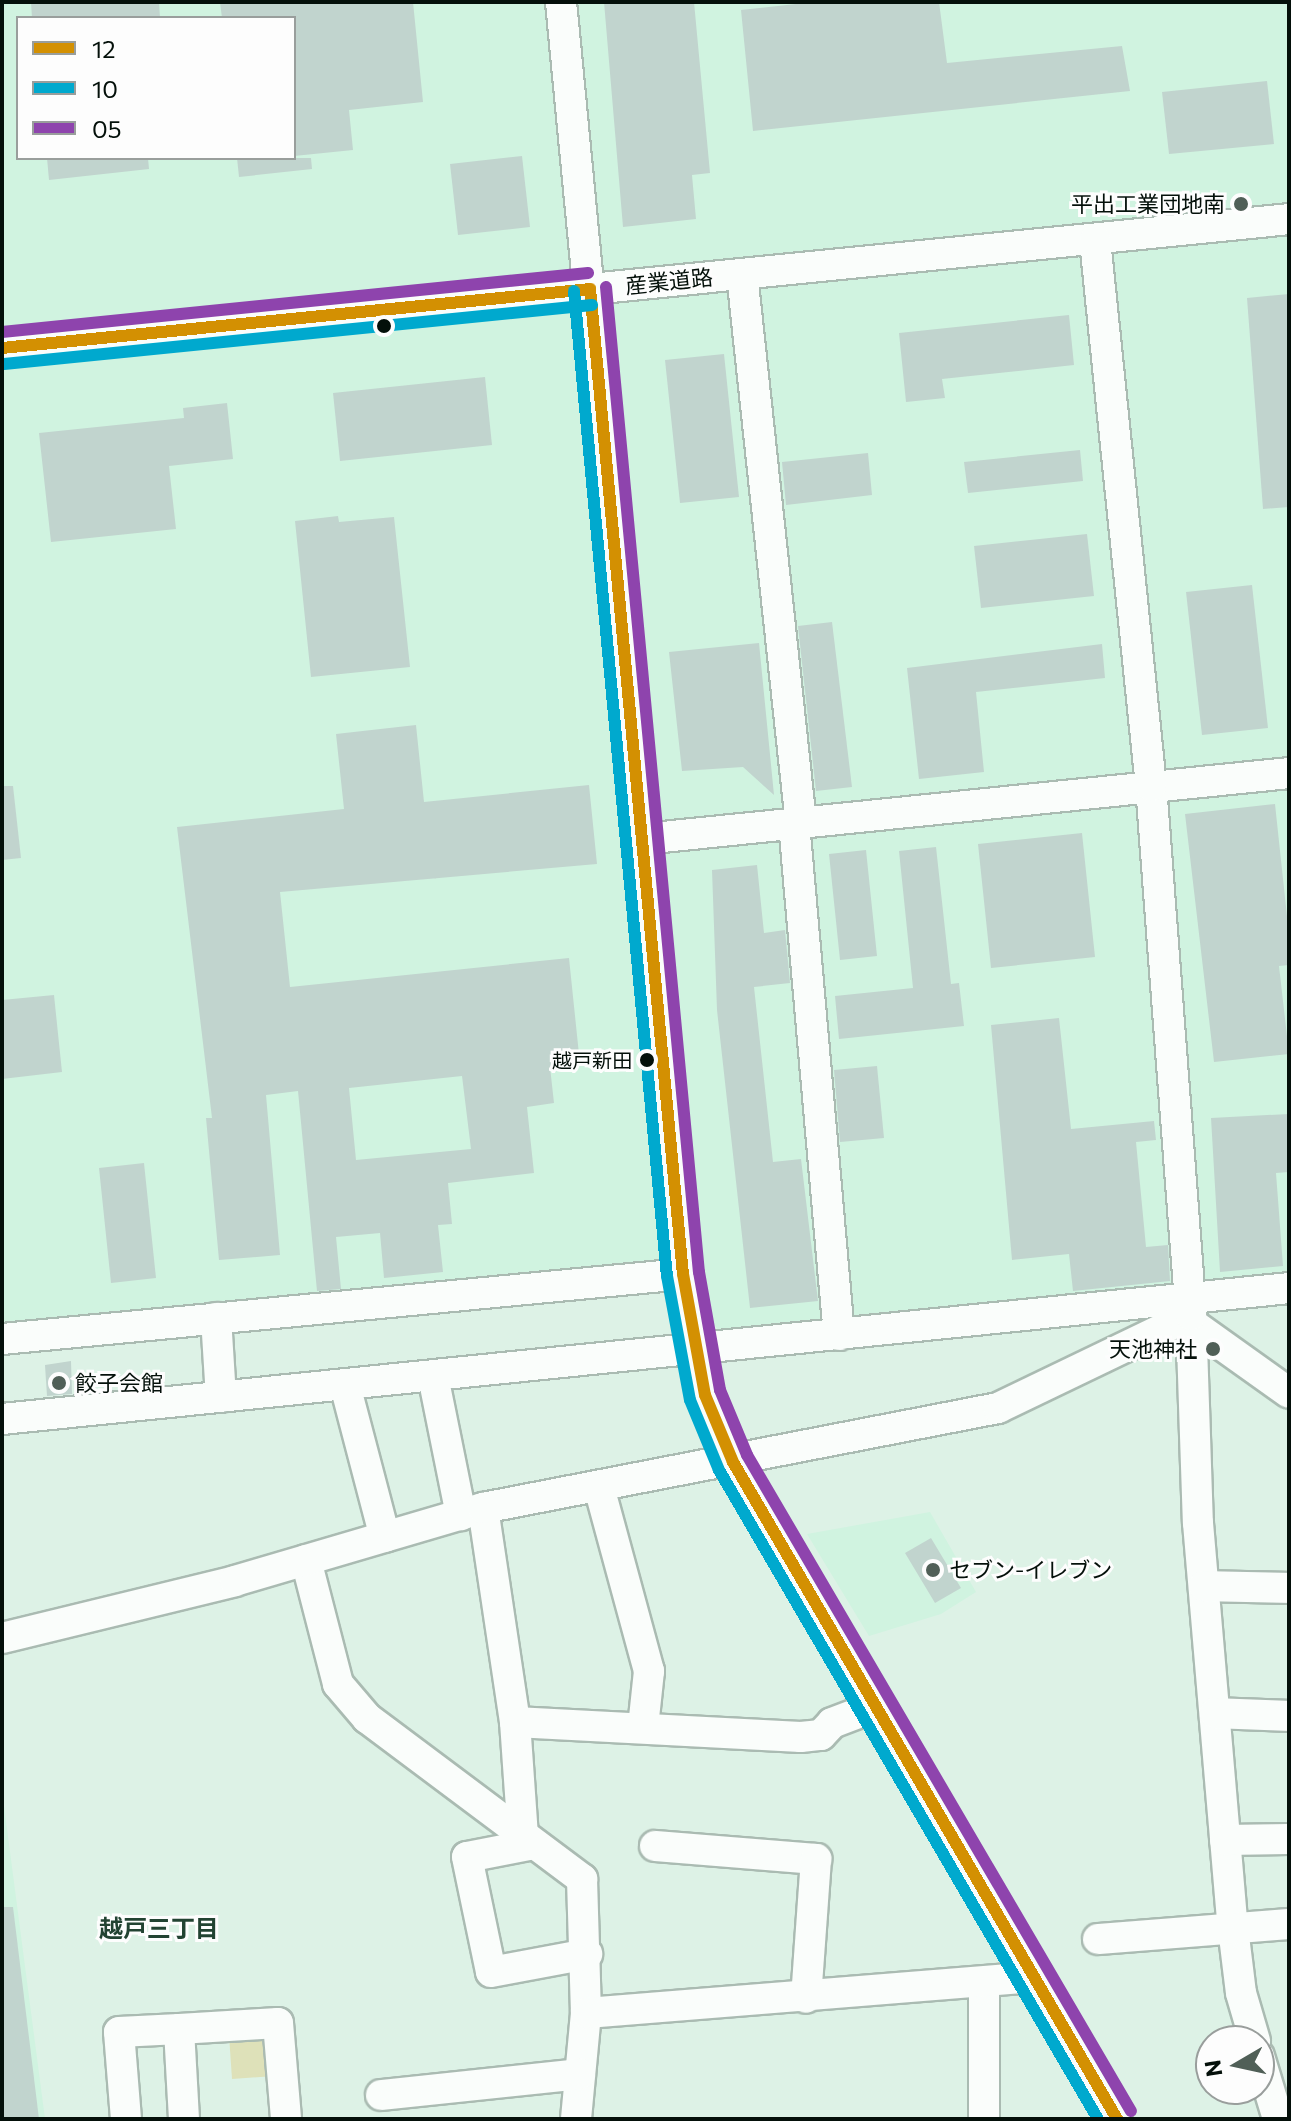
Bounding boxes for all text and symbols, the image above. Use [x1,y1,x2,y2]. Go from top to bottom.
legend [16,16,296,160]
text: 12 [92,34,116,63]
text: 10 [92,74,118,103]
text: 05 [92,114,121,143]
place label: 平出工業団地南 [1071,191,1225,217]
marker: 平出工業団地南 [1232,195,1250,213]
street label: 産業道路 [624,263,714,299]
unlabelled marker [376,318,392,334]
place label: 越戸新田 [552,1048,632,1072]
marker: 越戸新田 [639,1052,655,1068]
place label: 天池神社 [1109,1336,1197,1362]
marker: 天池神社 [1204,1340,1222,1358]
place label: 餃子会館 [75,1370,163,1396]
marker: 餃子会館 [50,1374,68,1392]
place label: セブン-イレブン [949,1557,1112,1583]
marker: セブン-イレブン [924,1561,942,1579]
district label: 越戸三丁目 [99,1914,219,1942]
north arrow [1195,2025,1275,2105]
text: N [1198,2058,1227,2079]

